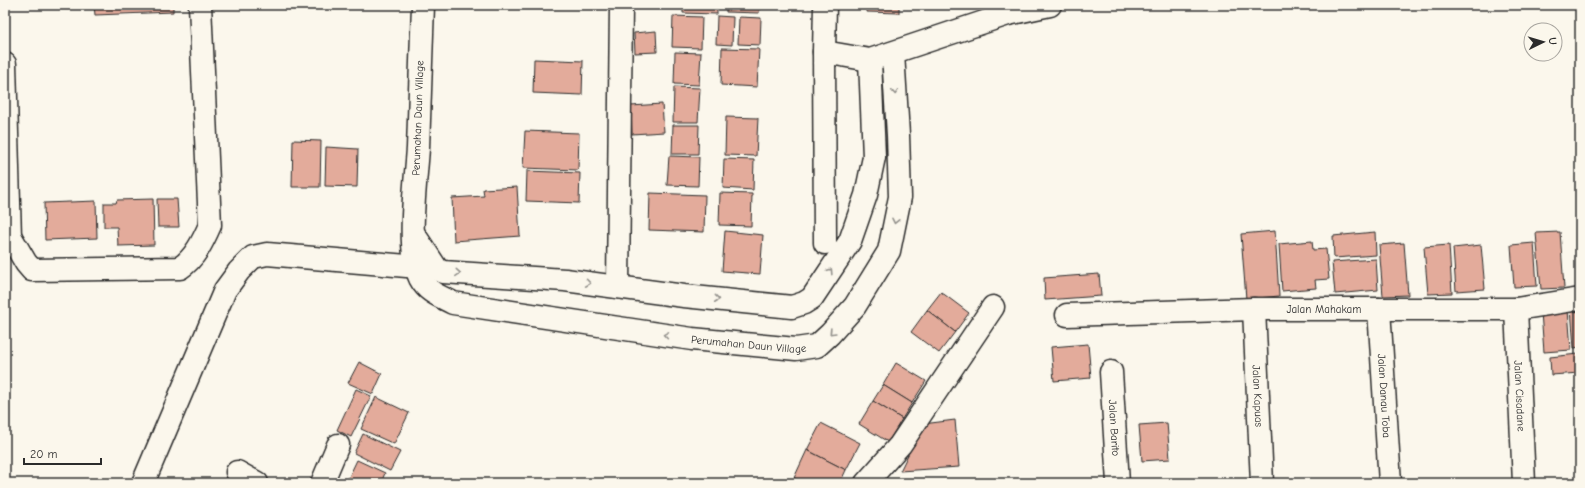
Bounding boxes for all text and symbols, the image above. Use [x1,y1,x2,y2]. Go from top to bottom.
north arrow [1523,22,1563,62]
text: U [1546,37,1559,45]
street label: Perumahan Daun Village [409,60,427,176]
one-way arrow [891,89,900,95]
one-way arrow [892,218,900,224]
one-way arrow [455,268,461,277]
one-way arrow [826,268,833,275]
one-way arrow [585,278,591,287]
one-way arrow [714,294,720,303]
street label: Jalan Mahakam [1286,303,1361,316]
one-way arrow [829,327,837,335]
one-way arrow [663,331,669,340]
street label: Perumahan Daun Village [690,332,808,356]
street label: Jalan Danau Toba [1375,353,1394,438]
street label: Jalan Cisadane [1512,360,1528,432]
street label: Jalan Kapuas [1250,365,1266,428]
street label: Jalan Barito [1106,399,1123,457]
scale bar [24,440,101,466]
text: 20 m [30,447,58,461]

